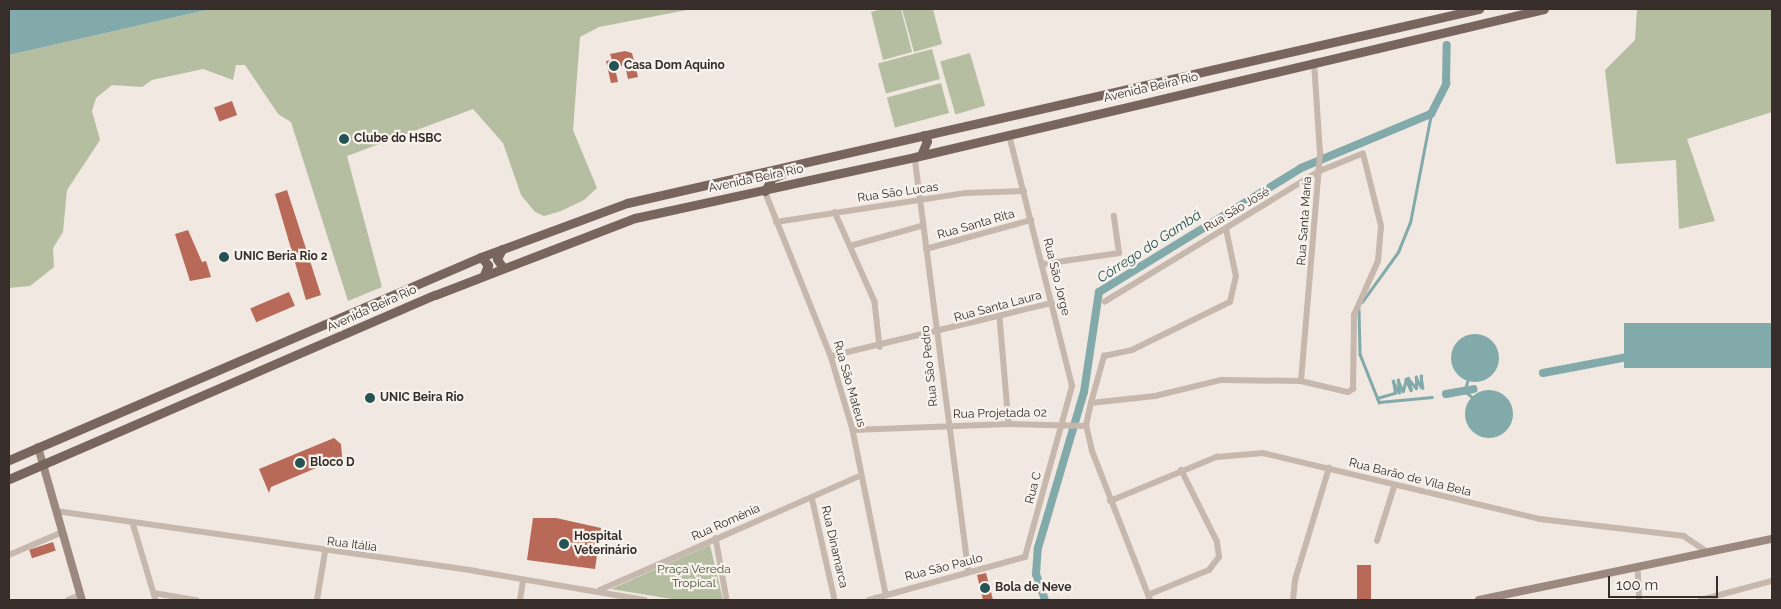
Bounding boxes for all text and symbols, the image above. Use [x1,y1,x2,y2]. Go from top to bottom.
place label: Casa Dom Aquino [624,59,725,73]
marker: Casa Dom Aquino [608,60,620,72]
street label: Avenida Beira Rio [1102,70,1200,106]
place label: Clube do HSBC [354,132,442,146]
marker: Clube do HSBC [338,133,350,145]
street label: Avenida Beira Rio [707,162,805,196]
street label: Rua Santa Maria [1295,176,1315,266]
street label: Rua São Lucas [857,180,939,206]
street label: Rua São José [1202,185,1272,235]
water label: Córrego do Gambá [1094,206,1204,286]
street label: Rua Santa Rita [936,207,1016,243]
street label: Rua São Jorge [1039,237,1073,317]
place label: UNIC Beria Rio 2 [234,250,327,264]
marker: UNIC Beria Rio 2 [218,251,230,263]
street label: Avenida Beira Rio [325,283,419,335]
street label: Rua Santa Laura [953,288,1043,326]
street label: Rua São Pedro [919,325,941,407]
street label: Rua São Mateus [830,339,868,429]
place label: UNIC Beira Rio [380,391,464,405]
marker: UNIC Beira Rio [364,392,376,404]
street label: Rua Projetada 02 [953,406,1047,422]
place label: Bloco D [310,456,355,470]
street label: Rua Barão de Vila Bela [1347,456,1473,500]
marker: Bloco D [294,457,306,469]
street label: Rua C [1023,470,1045,506]
street label: Rua Romênia [690,501,762,545]
street label: Rua Dinamarca [818,504,850,590]
place label: Hospital Veterinário [574,530,637,558]
street label: Rua Itália [326,535,378,555]
marker: Hospital Veterinário [558,538,570,550]
street label: Rua São Paulo [903,551,985,585]
park label: Praça Vereda Tropical [657,563,731,591]
scale bar [1611,566,1721,598]
text: 100 m [1616,576,1658,594]
place label: Bola de Neve [995,581,1071,595]
marker: Bola de Neve [979,582,991,594]

